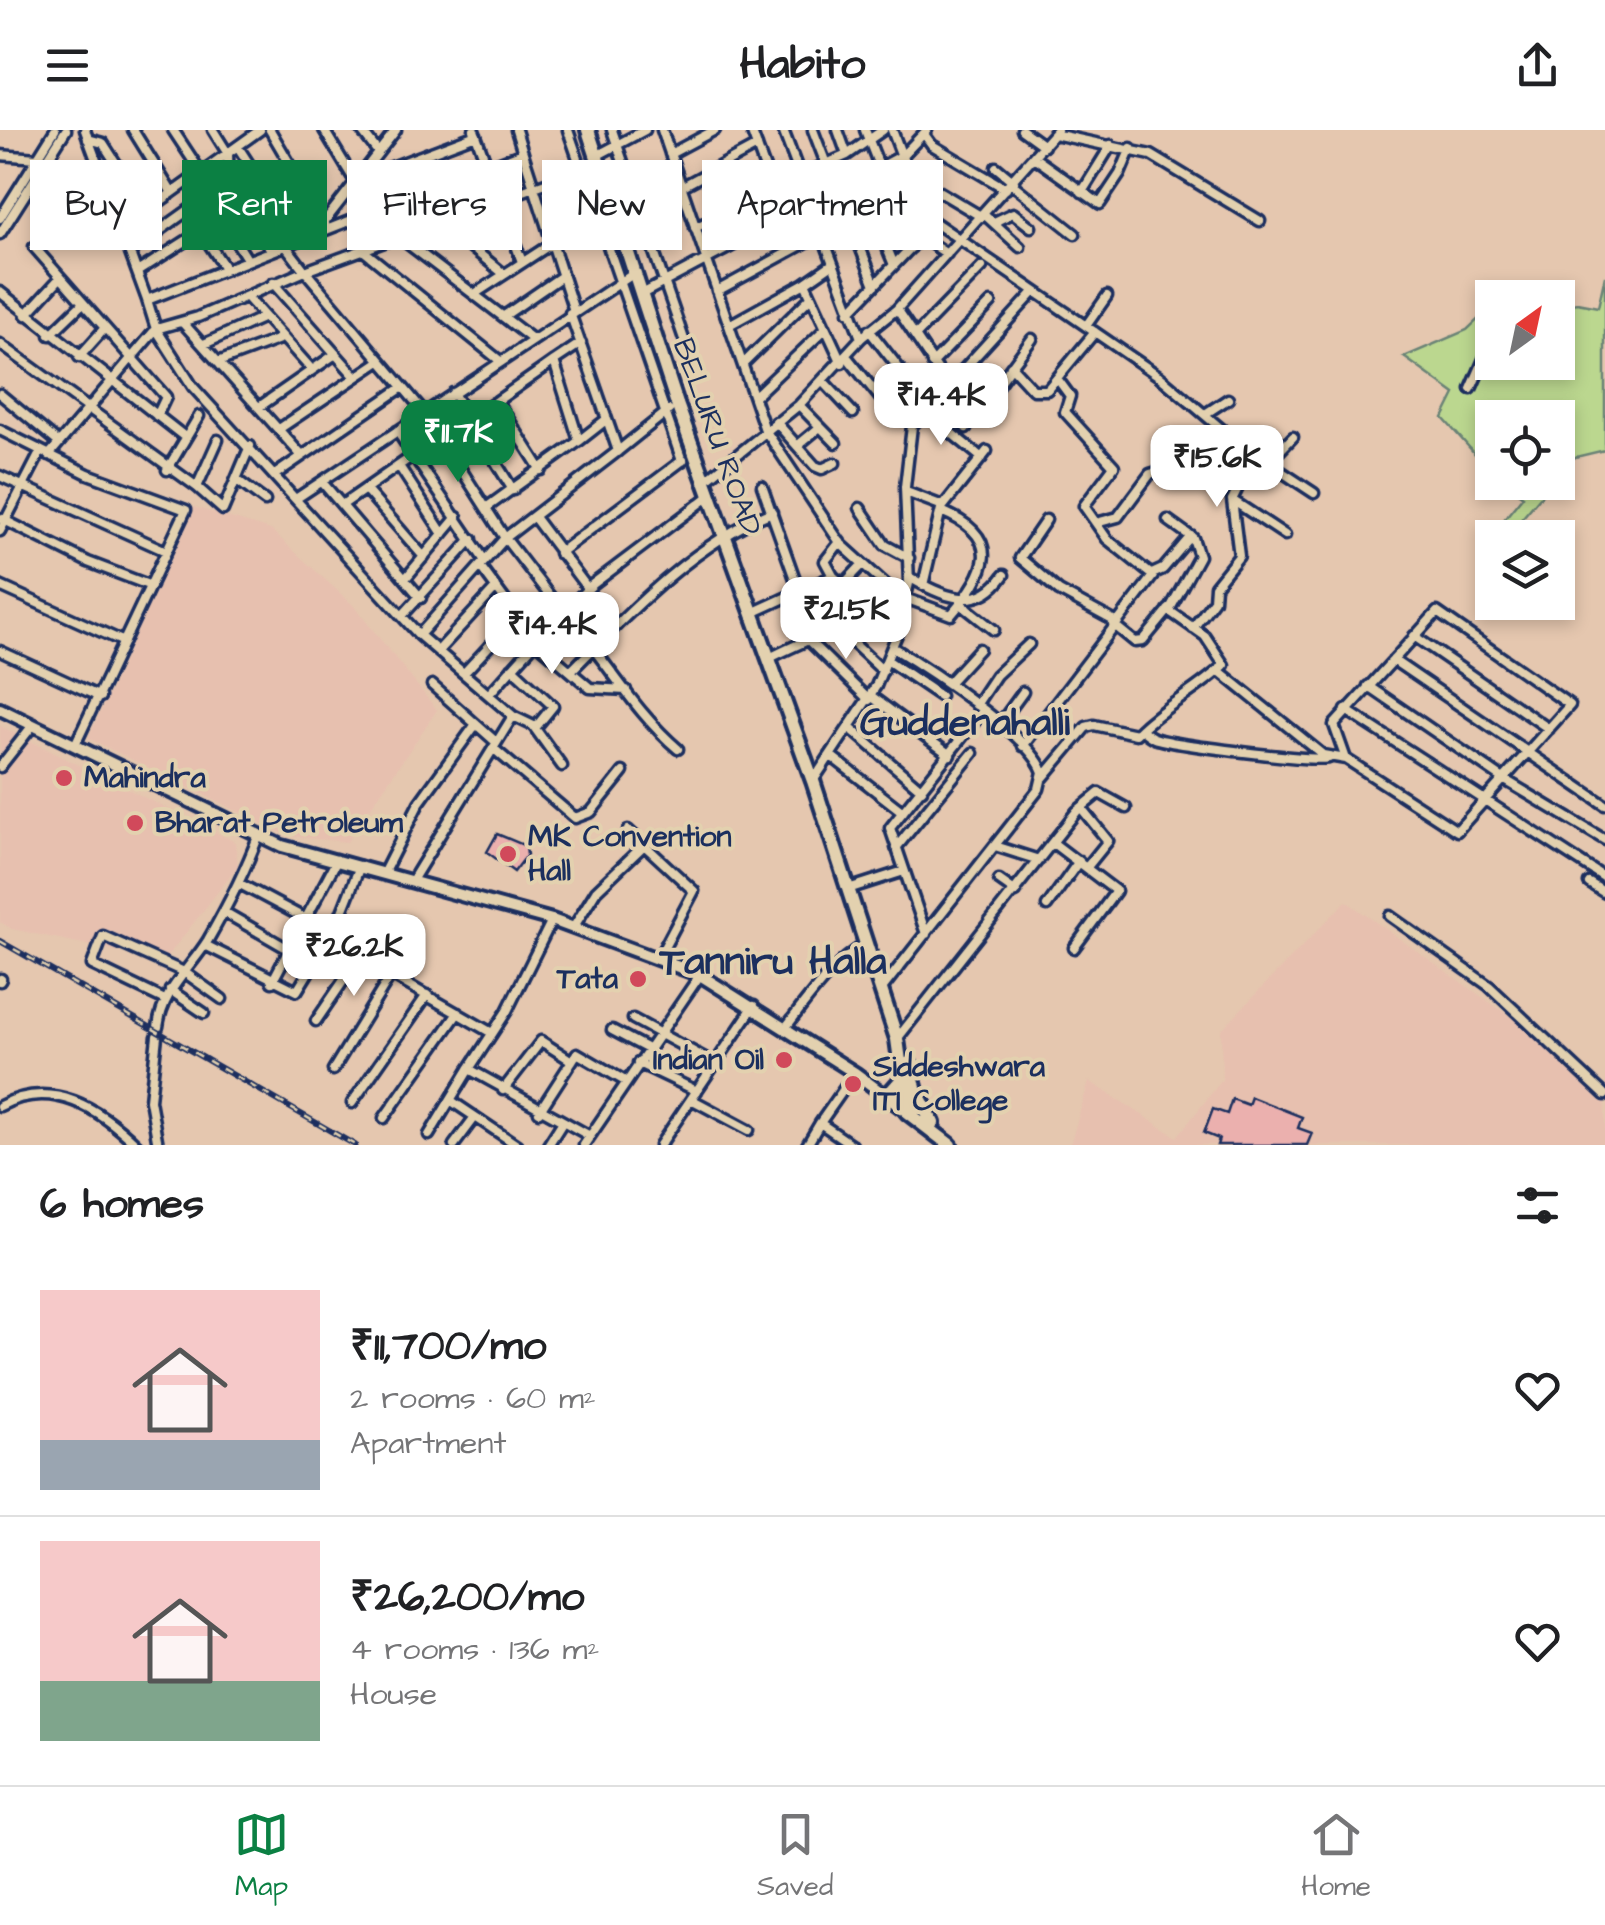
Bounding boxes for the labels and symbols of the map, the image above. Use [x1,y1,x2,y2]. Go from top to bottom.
north arrow [1475,280,1575,380]
street label: BELURU ROAD [662,333,772,541]
pin: ₹14.4K [860,363,1022,448]
pin: ₹11.7K [377,400,539,485]
pin: ₹15.6K [1136,425,1298,510]
pin: ₹21.5K [765,577,927,662]
pin: ₹14.4K [471,592,633,677]
district label: Guddenahalli [860,696,1071,751]
place label: Mahindra [84,757,206,799]
marker: Mahindra [53,767,75,789]
place label: Bharat Petroleum [155,802,404,844]
marker: Bharat Petroleum [124,812,146,834]
place label: MK Convention Hall [528,816,731,892]
marker: MK Convention Hall [497,843,519,865]
pin: ₹26.2K [273,914,435,999]
district label: Tanniru Halla [658,935,887,990]
place label: Tata [556,958,619,1000]
marker: Tata [627,968,649,990]
place label: Indian Oil [653,1039,764,1081]
place label: Siddeshwara ITI College [872,1046,1046,1124]
marker: Indian Oil [773,1049,795,1071]
marker: Siddeshwara ITI College [842,1073,864,1095]

